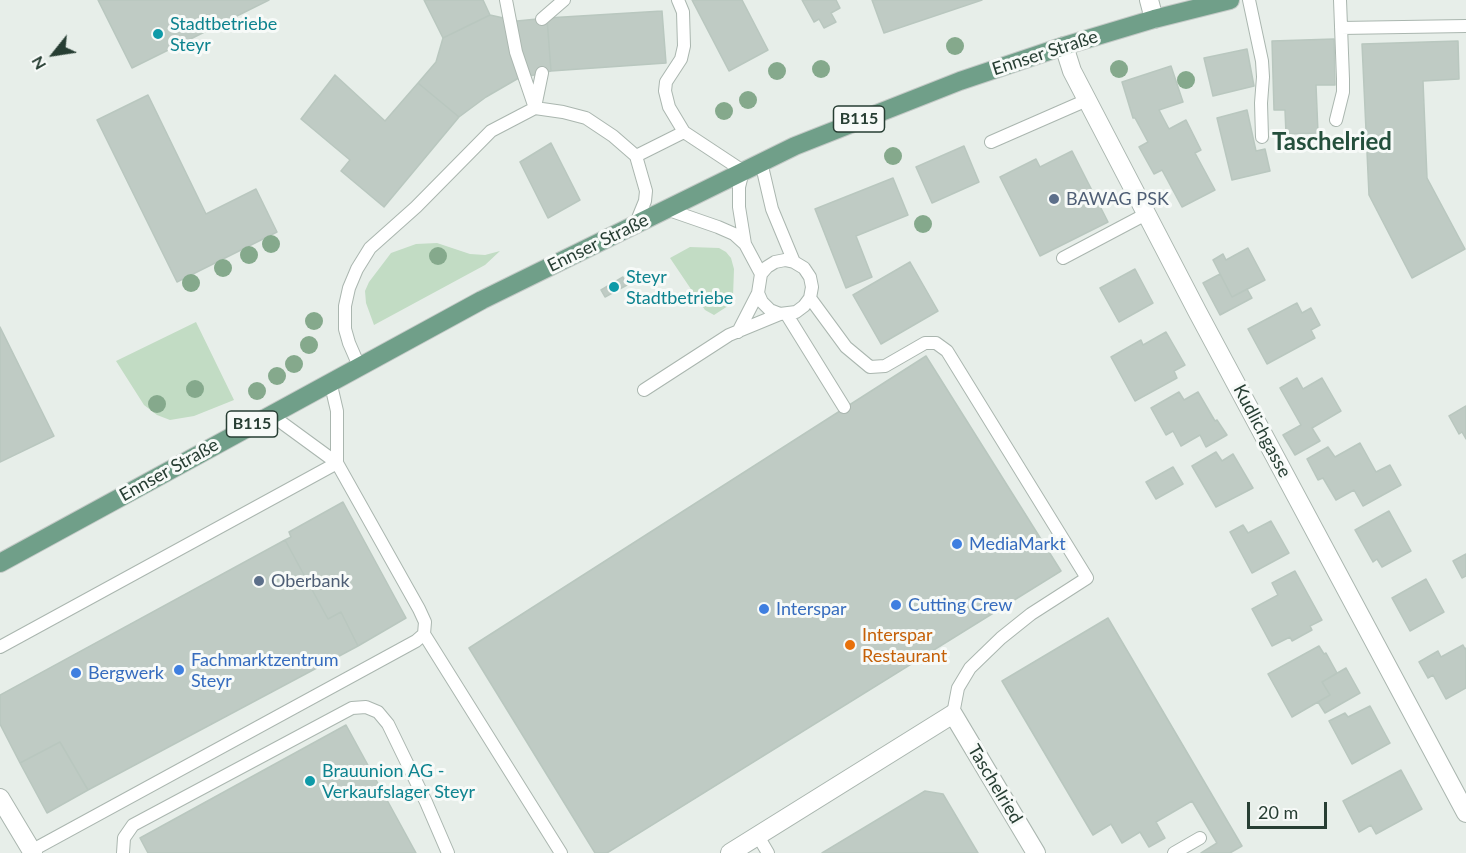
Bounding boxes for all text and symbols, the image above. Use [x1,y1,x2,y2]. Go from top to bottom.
place label: Stadtbetriebe Steyr [170,13,277,56]
north arrow [24,24,84,84]
street label: Ennser Straße [989,26,1101,80]
marker: Stadtbetriebe Steyr [151,27,165,41]
text: N [27,53,49,73]
road number: B115 [834,106,884,132]
district label: Taschelried [1272,128,1392,156]
place label: BAWAG PSK [1066,188,1169,210]
marker: BAWAG PSK [1047,192,1061,206]
street label: Ennser Straße [544,209,652,277]
place label: Steyr Stadtbetriebe [626,266,733,308]
marker: Steyr Stadtbetriebe [607,280,621,294]
street label: Kudlichgasse [1228,381,1296,481]
road number: B115 [226,411,278,437]
street label: Ennser Straße [116,434,222,506]
place label: MediaMarkt [969,533,1066,555]
marker: MediaMarkt [950,537,964,551]
place label: Oberbank [271,570,350,592]
marker: Oberbank [252,574,266,588]
place label: Cutting Crew [908,594,1012,616]
place label: Interspar [776,598,847,620]
marker: Cutting Crew [889,598,903,612]
marker: Interspar [757,602,771,616]
place label: Interspar Restaurant [862,624,947,666]
marker: Interspar Restaurant [843,638,857,652]
place label: Fachmarktzentrum Steyr [191,649,339,692]
place label: Bergwerk [88,662,164,684]
marker: Fachmarktzentrum Steyr [172,663,186,677]
marker: Bergwerk [69,666,83,680]
street label: Taschelried [963,741,1027,827]
place label: Brauunion AG - Verkaufslager Steyr [322,760,475,802]
marker: Brauunion AG - Verkaufslager Steyr [303,774,317,788]
scale bar [1250,790,1330,828]
text: 20 m [1258,801,1298,823]

